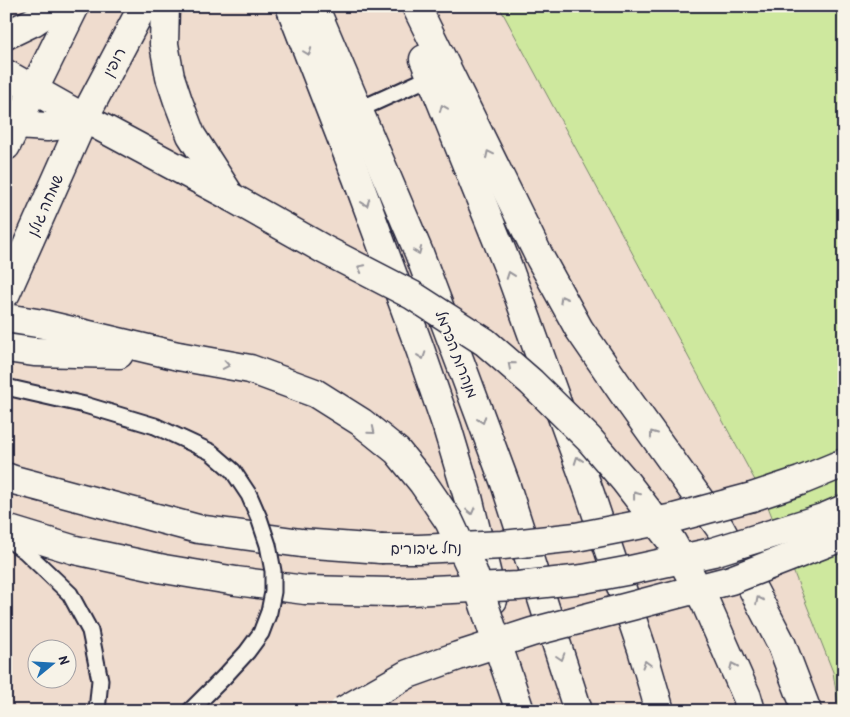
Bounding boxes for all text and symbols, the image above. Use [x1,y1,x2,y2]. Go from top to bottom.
street label: רופין [98,44,130,80]
one-way arrow [301,47,312,56]
one-way arrow [439,104,449,112]
one-way arrow [485,150,495,159]
street label: שמחה גולן [22,170,68,239]
one-way arrow [360,199,370,207]
one-way arrow [413,247,423,255]
one-way arrow [357,264,366,274]
one-way arrow [506,271,516,279]
one-way arrow [559,295,569,304]
street label: מנהרות הכרמל [431,307,483,401]
one-way arrow [416,351,426,360]
one-way arrow [222,359,231,369]
one-way arrow [508,362,517,371]
one-way arrow [476,415,486,424]
one-way arrow [367,426,376,435]
one-way arrow [650,430,659,439]
one-way arrow [574,456,584,465]
one-way arrow [633,491,642,501]
one-way arrow [465,506,476,515]
street label: נחל גיבורים [390,537,462,559]
one-way arrow [755,596,765,605]
north arrow [28,640,78,690]
one-way arrow [555,652,565,661]
text: N [55,653,75,667]
one-way arrow [642,660,652,669]
one-way arrow [729,662,740,671]

